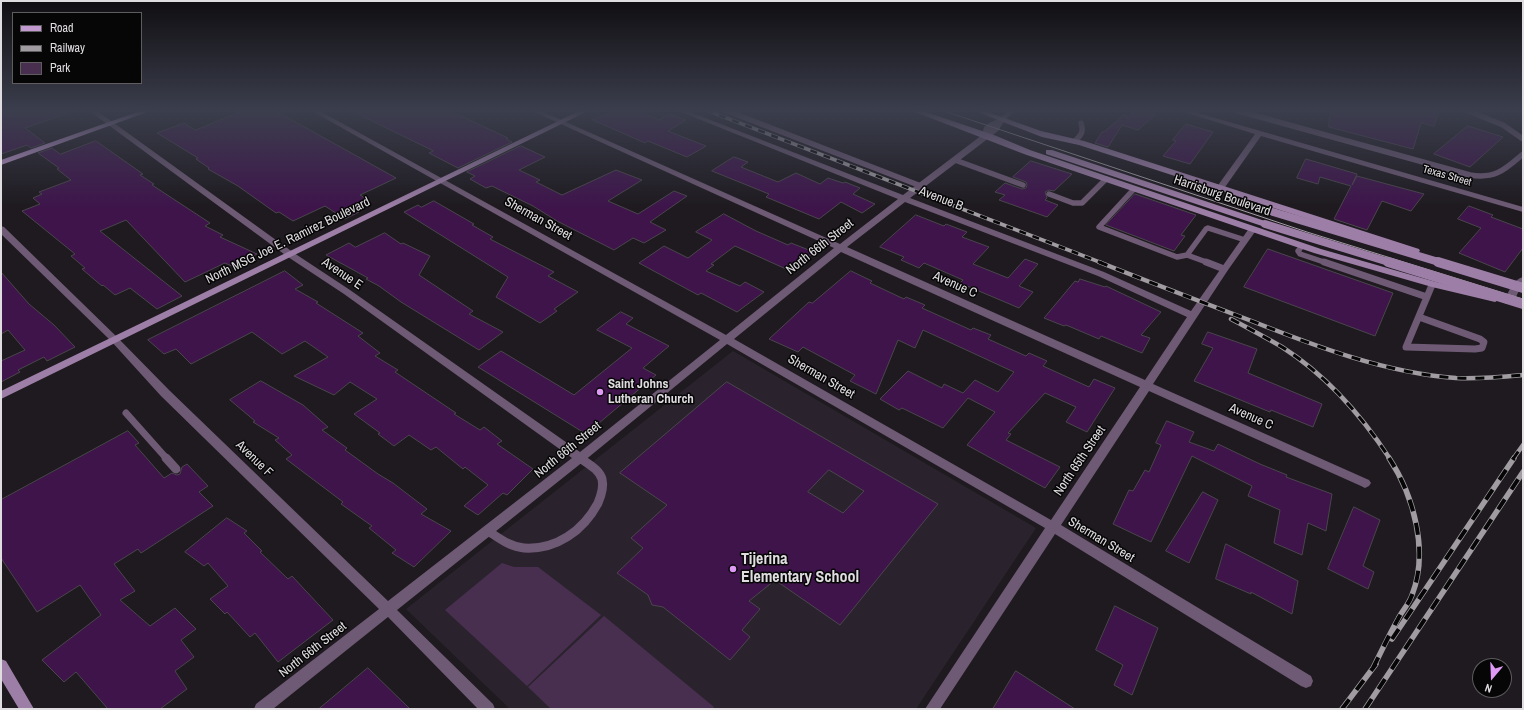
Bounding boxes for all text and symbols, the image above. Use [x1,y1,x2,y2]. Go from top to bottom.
legend [12,12,142,84]
text: Road [50,20,74,36]
text: Railway [50,40,85,56]
text: Park [50,60,70,76]
street label: Texas Street [1421,163,1473,189]
street label: Harrisburg Boulevard [1172,172,1272,220]
street label: Avenue B [917,183,965,215]
street label: North MSG Joe E. Ramirez Boulevard [203,194,373,288]
street label: Sherman Street [502,194,574,244]
street label: North 66th Street [783,216,857,278]
street label: Avenue E [319,255,365,293]
street label: Avenue C [931,268,979,302]
street label: Sherman Street [785,352,857,402]
place label: Saint Johns Lutheran Church [608,377,694,408]
marker: Saint Johns Lutheran Church [595,387,605,397]
street label: Avenue C [1227,400,1275,434]
street label: North 66th Street [532,418,604,482]
street label: North 65th Street [1051,423,1109,499]
street label: Avenue F [232,438,276,480]
street label: Sherman Street [1065,514,1137,566]
place label: Tijerina Elementary School [741,550,859,588]
marker: Tijerina Elementary School [728,564,738,574]
street label: North 66th Street [276,619,350,681]
north arrow [1472,658,1512,698]
text: N [1483,681,1494,696]

